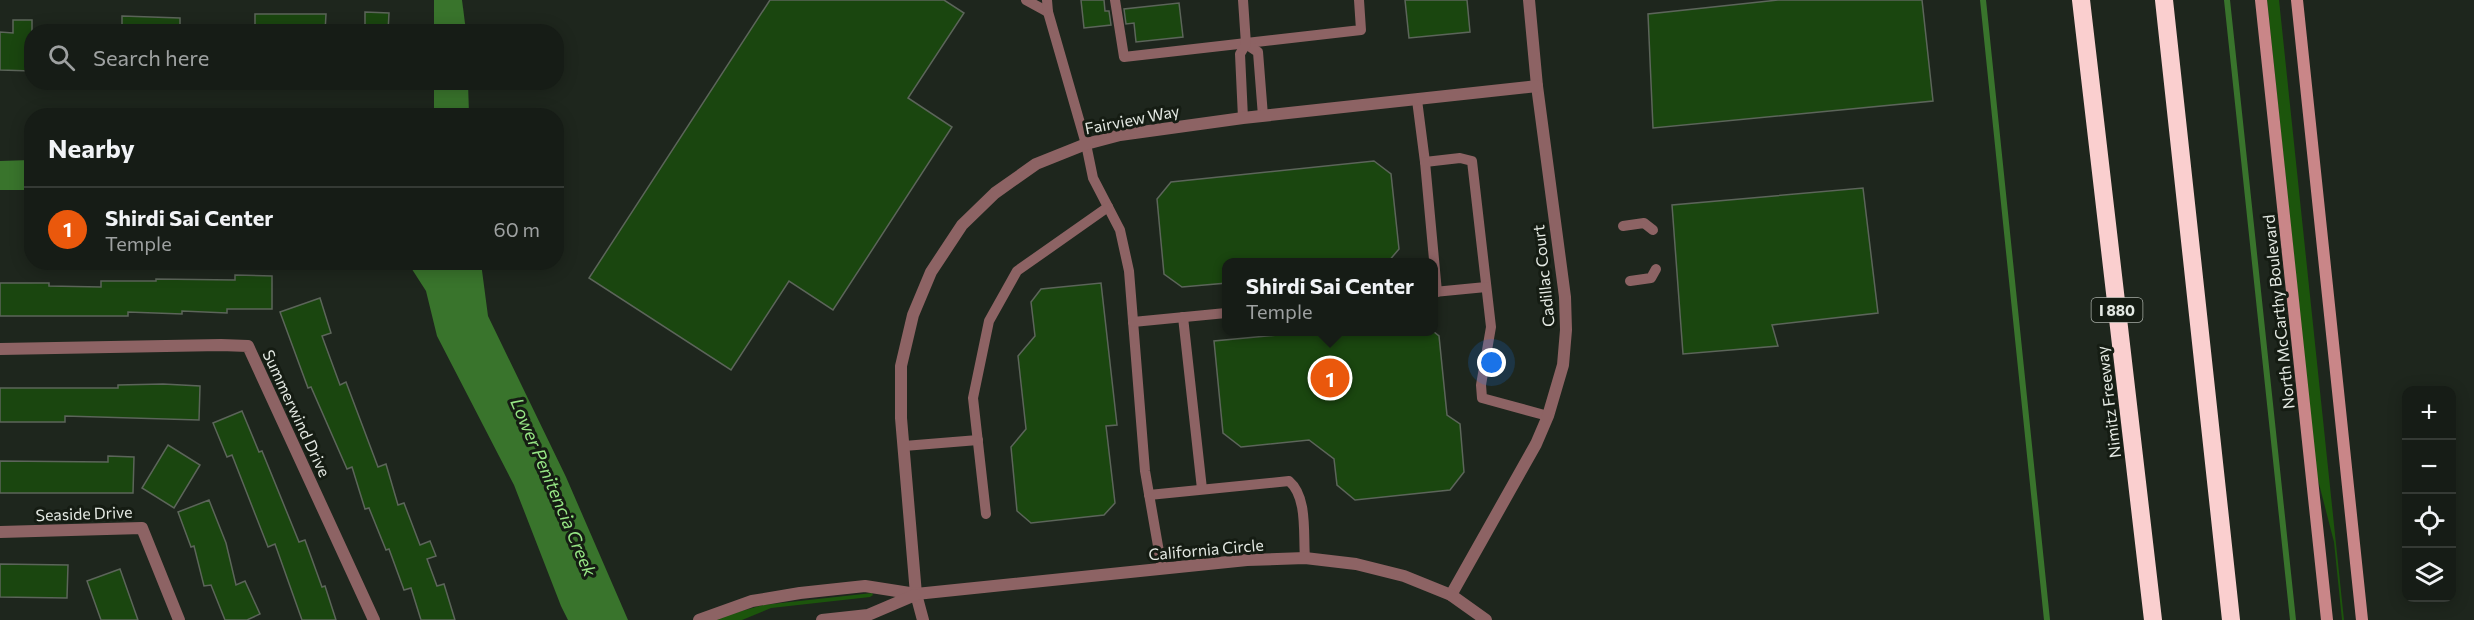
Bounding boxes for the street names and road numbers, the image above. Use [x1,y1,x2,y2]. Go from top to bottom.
street label: Fairview Way [1083,101,1181,137]
street label: North McCarthy Boulevard [2258,214,2298,410]
street label: Cadillac Court [1528,224,1558,328]
road number: I 880 [2092,298,2142,322]
street label: Nimitz Freeway [2092,345,2124,459]
street label: Summerwind Drive [259,346,335,480]
street label: Seaside Drive [35,502,133,524]
street label: California Circle [1148,534,1264,564]

